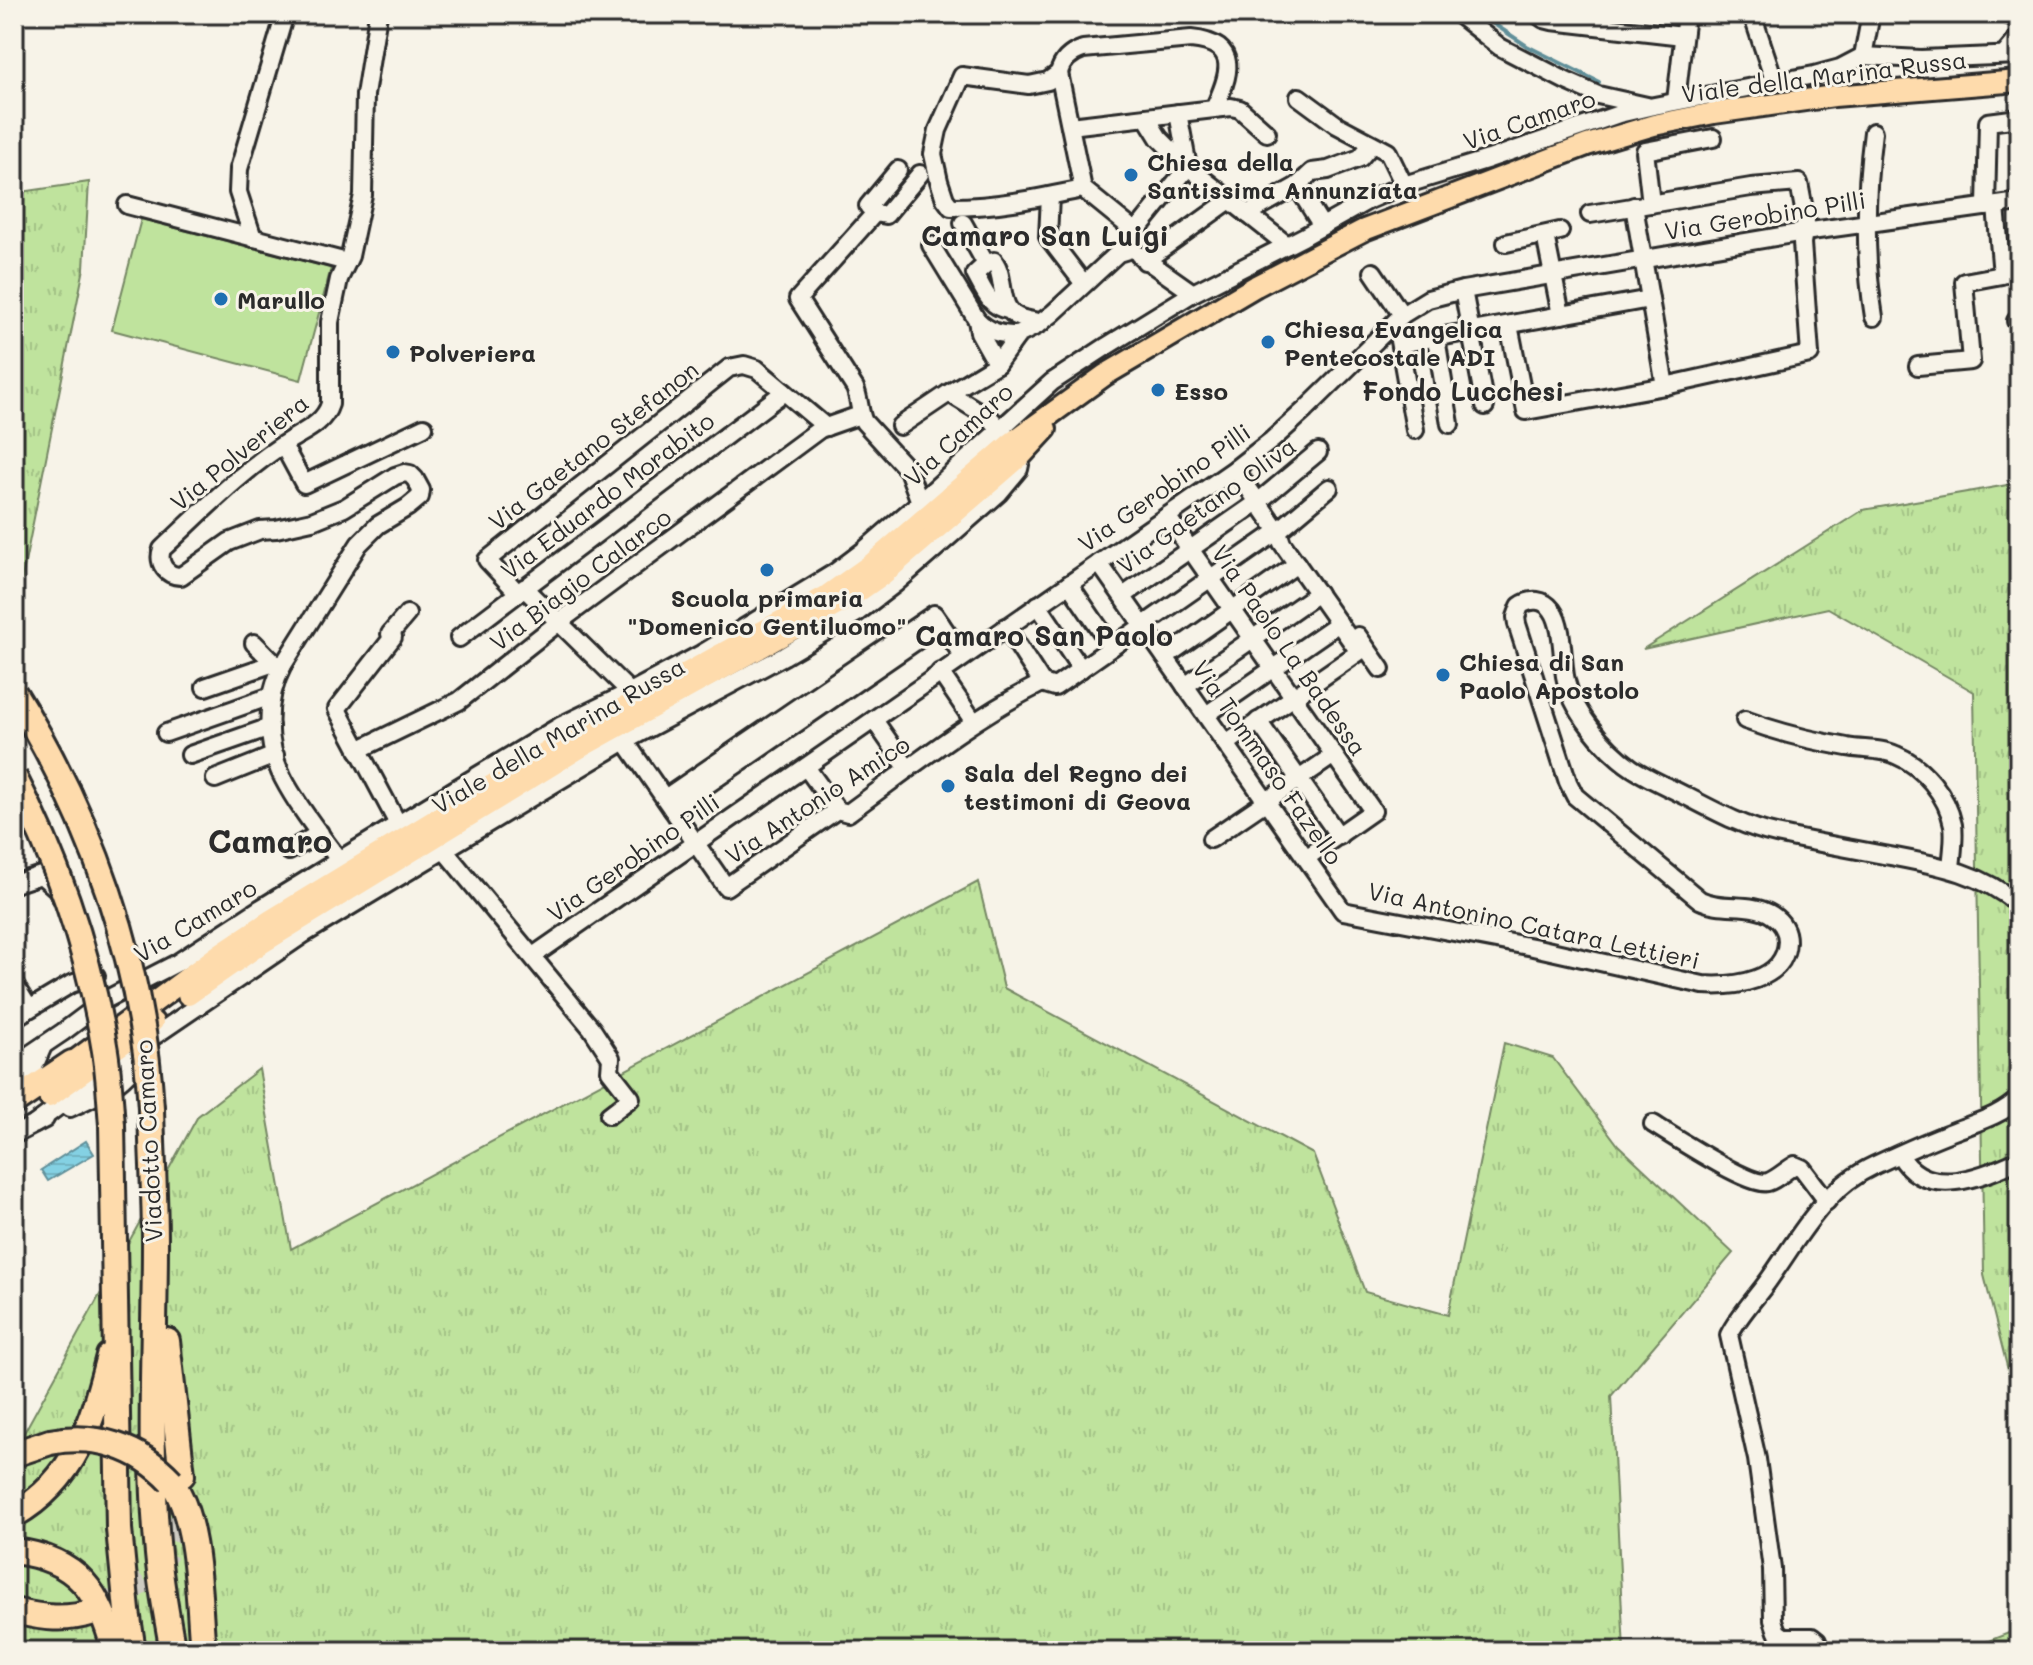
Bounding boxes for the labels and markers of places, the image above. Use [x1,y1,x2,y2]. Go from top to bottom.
place label: Chiesa della Santissima Annunziata [1147,146,1418,205]
marker: Chiesa della Santissima Annunziata [1122,166,1140,184]
place label: Marullo [237,284,325,315]
marker: Marullo [212,290,230,308]
place label: Chiesa Evangelica Pentecostale ADI [1284,313,1503,372]
marker: Chiesa Evangelica Pentecostale ADI [1259,333,1277,351]
place label: Polveriera [409,337,536,368]
marker: Polveriera [384,343,402,361]
place label: Esso [1174,375,1228,406]
marker: Esso [1149,381,1167,399]
marker: Scuola primaria "Domenico Gentiluomo" [758,561,776,579]
place label: Scuola primaria "Domenico Gentiluomo" [627,582,907,641]
place label: Chiesa di San Paolo Apostolo [1459,646,1639,705]
marker: Chiesa di San Paolo Apostolo [1434,666,1452,684]
place label: Sala del Regno dei testimoni di Geova [964,757,1191,816]
marker: Sala del Regno dei testimoni di Geova [939,777,957,795]

